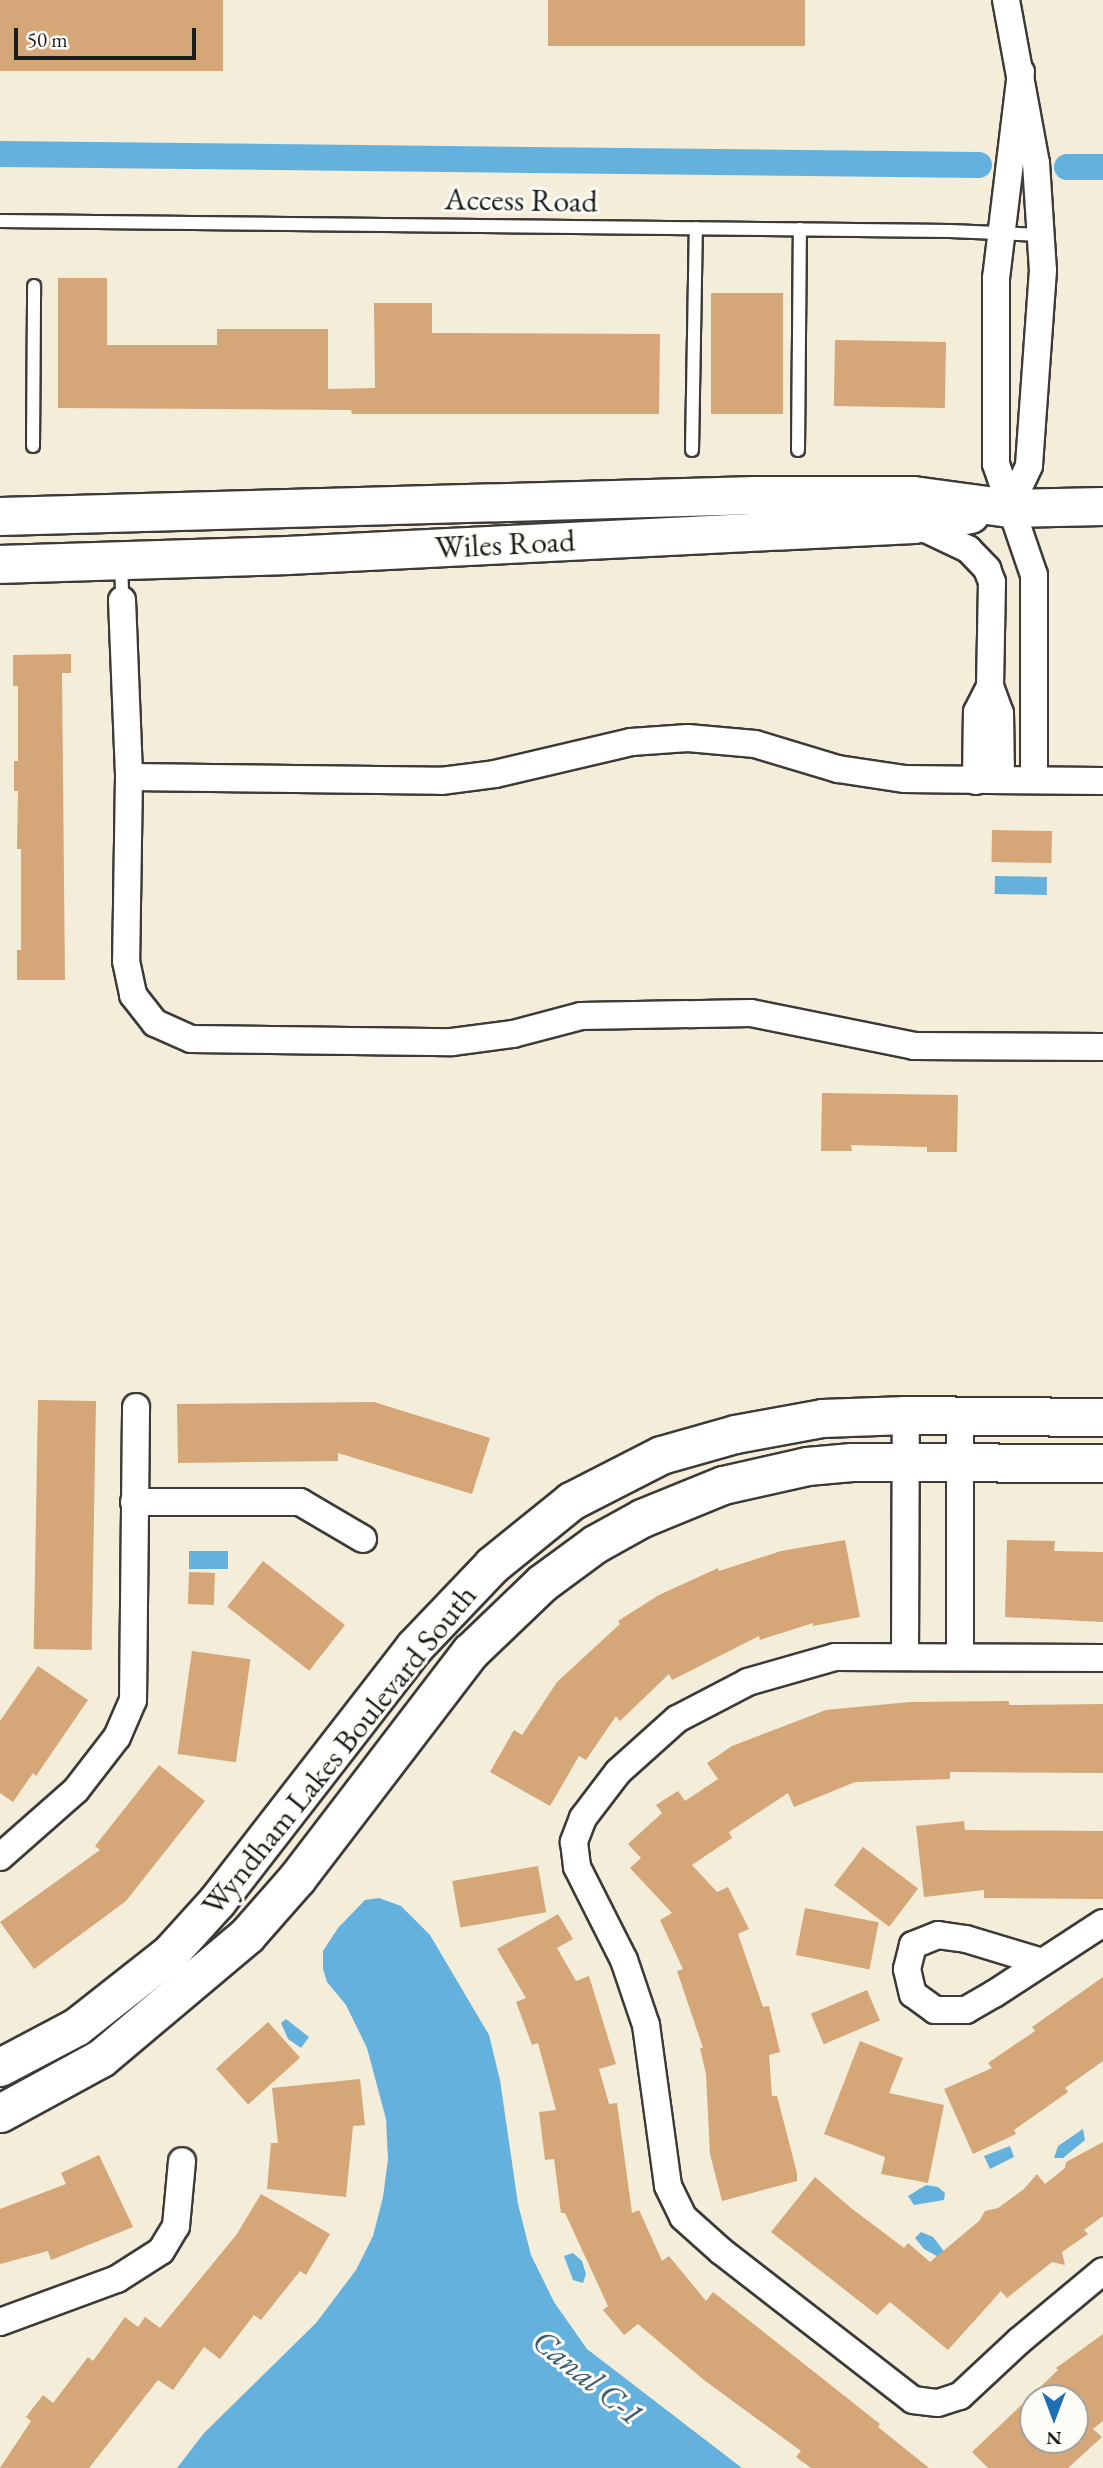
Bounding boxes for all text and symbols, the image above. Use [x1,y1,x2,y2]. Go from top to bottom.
scale bar [18,14,200,58]
text: 50 m [27,26,68,53]
street label: Access Road [444,179,598,221]
street label: Wiles Road [434,521,576,567]
street label: Wyndham Lakes Boulevard South [194,1577,484,1923]
water label: Canal C-1 [525,2320,651,2434]
north arrow [1019,2384,1089,2454]
text: N [1046,2426,1062,2451]

